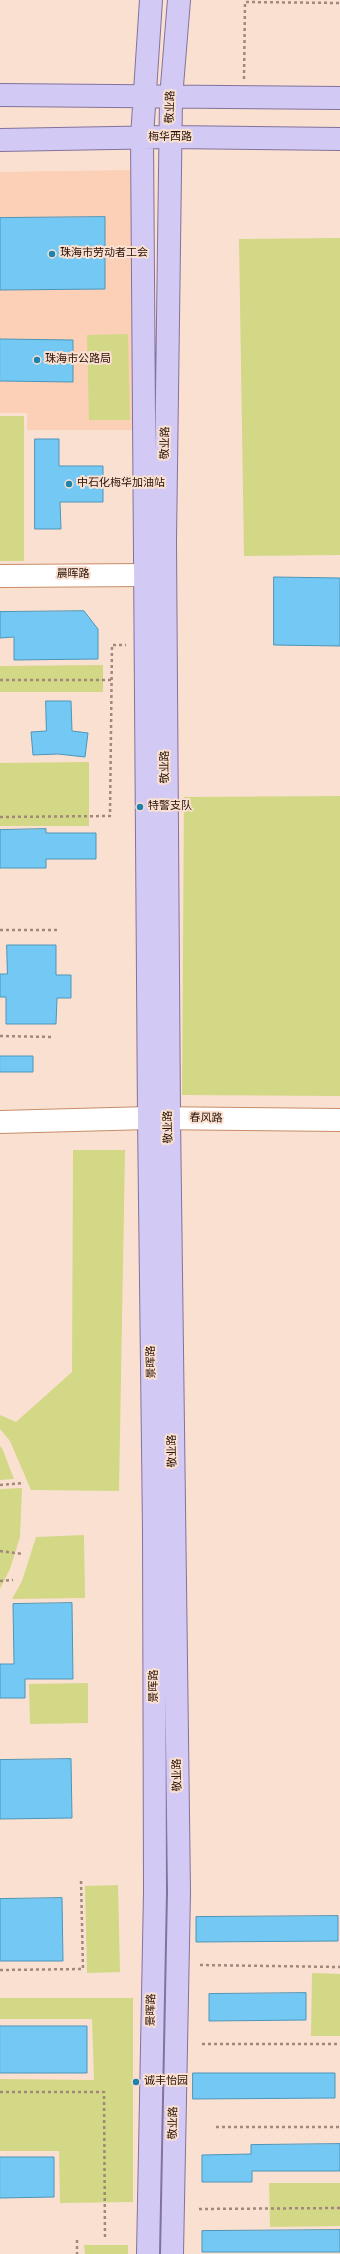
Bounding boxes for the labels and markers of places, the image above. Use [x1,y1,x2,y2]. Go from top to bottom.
place label: 珠海市劳动者工会 [60,247,148,261]
marker: 珠海市劳动者工会 [47,249,57,259]
place label: 珠海市公路局 [45,353,111,367]
marker: 珠海市公路局 [32,355,42,365]
place label: 中石化梅华加油站 [77,477,165,491]
marker: 中石化梅华加油站 [64,479,74,489]
place label: 特警支队 [148,800,192,814]
marker: 特警支队 [135,802,145,812]
place label: 诚丰怡园 [144,2075,188,2089]
marker: 诚丰怡园 [131,2077,141,2087]

